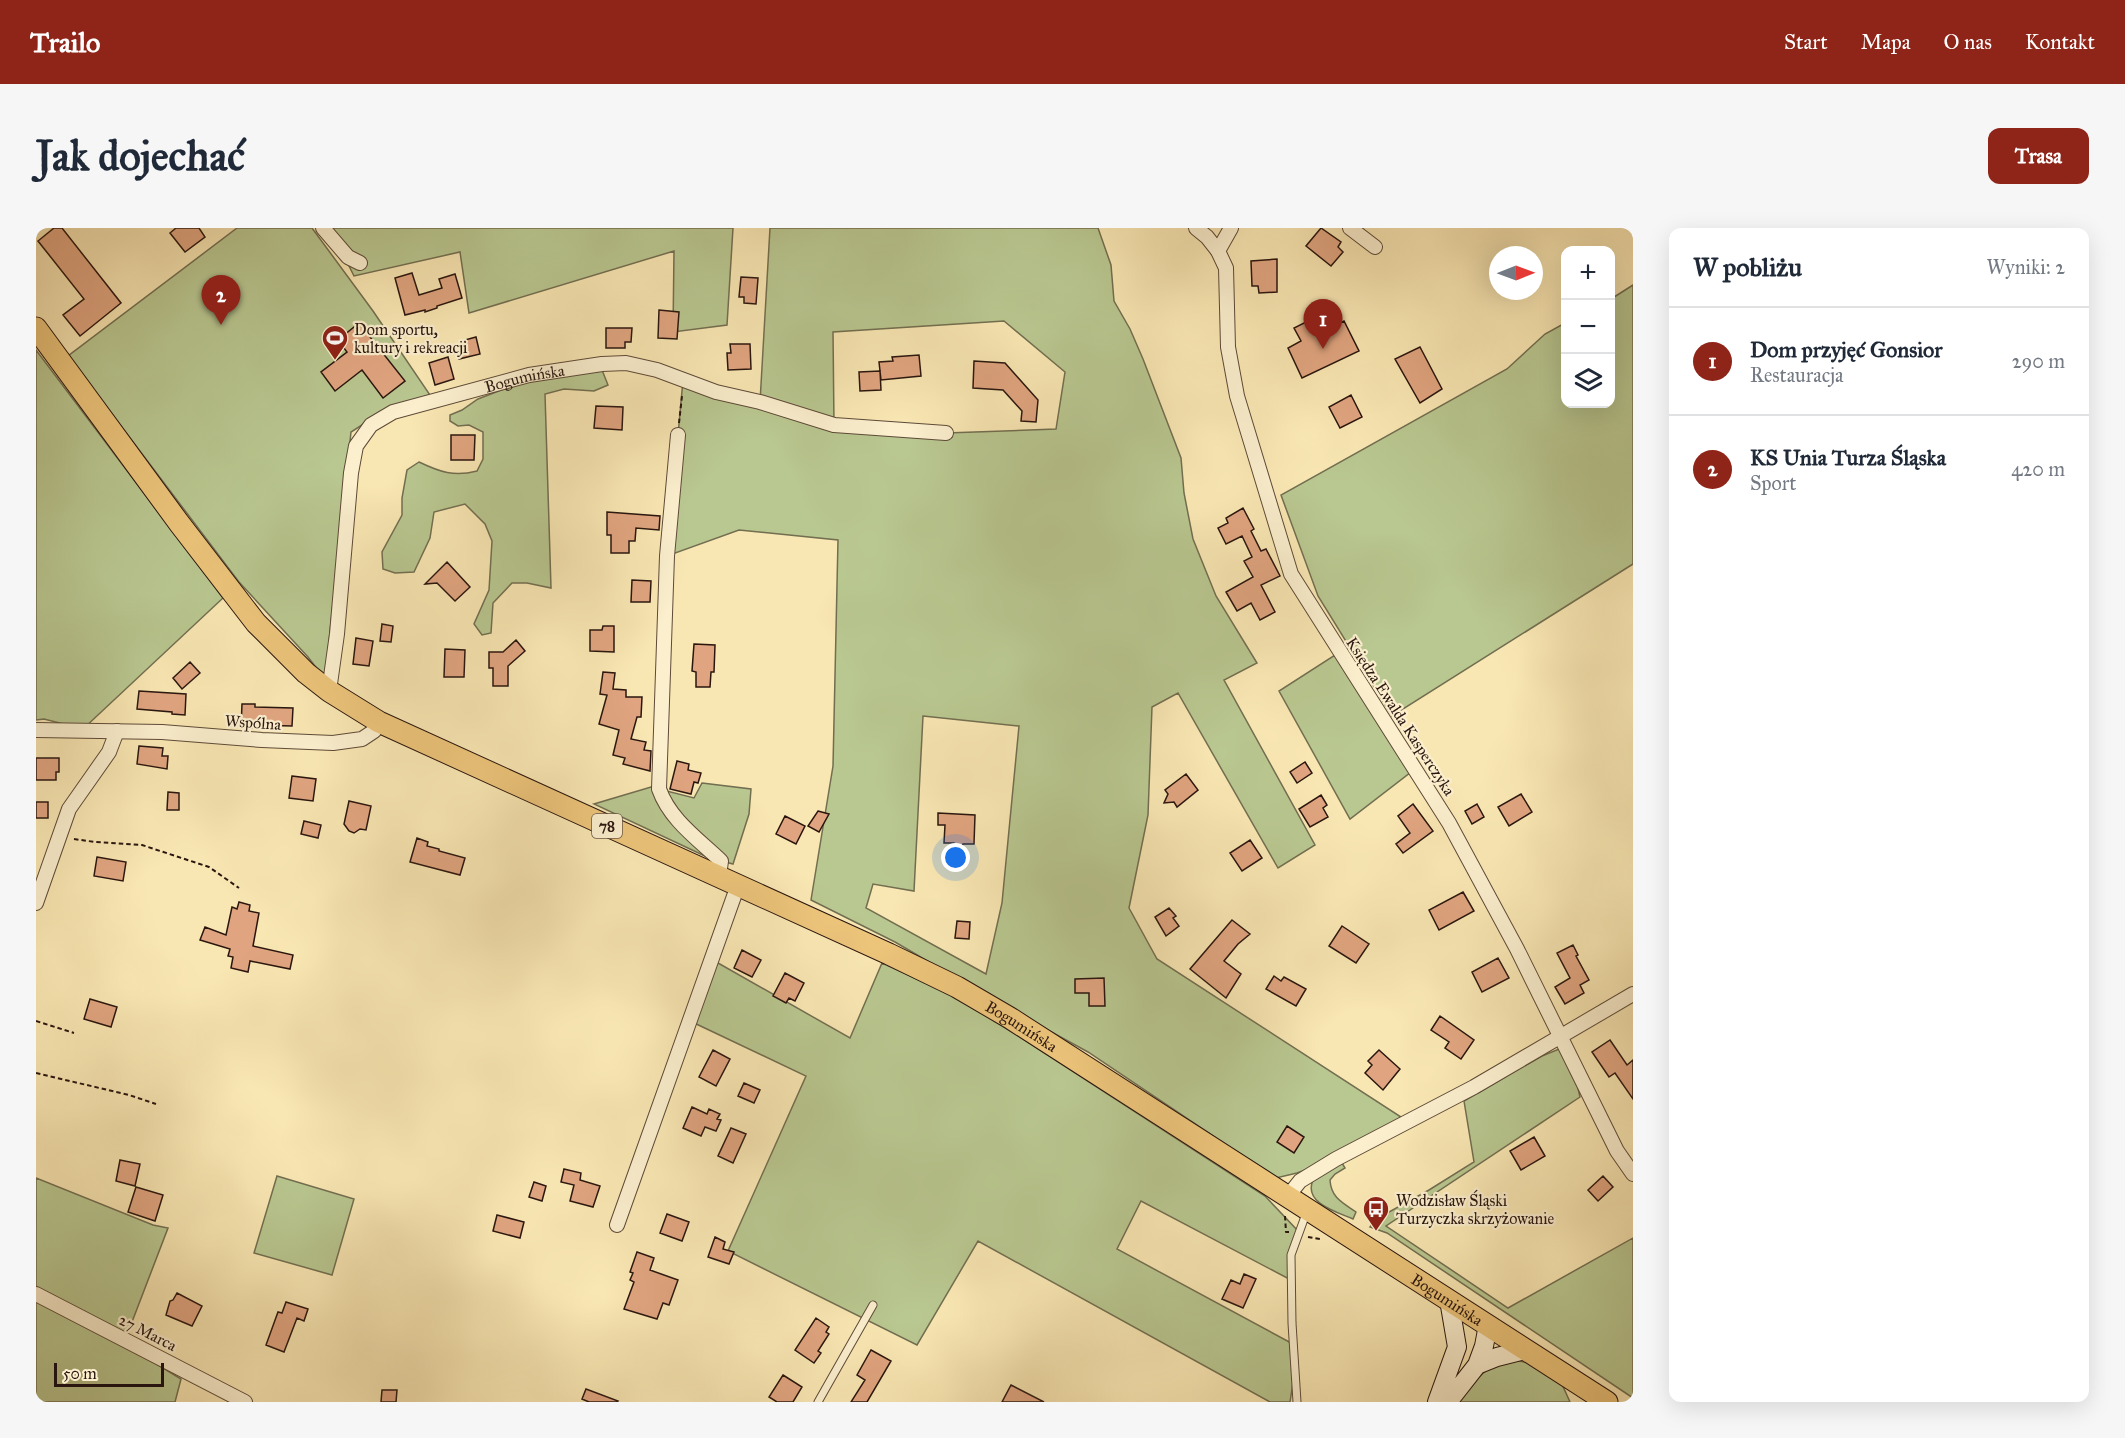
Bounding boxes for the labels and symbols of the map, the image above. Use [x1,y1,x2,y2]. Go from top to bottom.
north arrow [1489,246,1543,300]
pin: 2 [202,276,240,325]
pin: 1 [1304,300,1342,349]
place label: Dom sportu, kultury i rekreacji [354,320,468,357]
sports icon: Dom sportu, kultury i rekreacji [320,323,350,361]
street label: Bogumińska [483,361,566,397]
street label: Księdza Ewalda Kasperczyka [1342,634,1459,799]
street label: Wspólna [224,711,282,734]
road number: 78 [592,814,622,838]
your location [941,843,970,872]
street label: Bogumińska [982,997,1061,1056]
place label: Wodzisław Śląski Turzyczka skrzyżowanie [1396,1189,1555,1228]
bus stop icon: Wodzisław Śląski Turzyczka skrzyżowanie [1361,1194,1391,1232]
street label: Bogumińska [1408,1270,1487,1330]
street label: 27 Marca [116,1310,180,1355]
scale bar [54,1360,164,1388]

